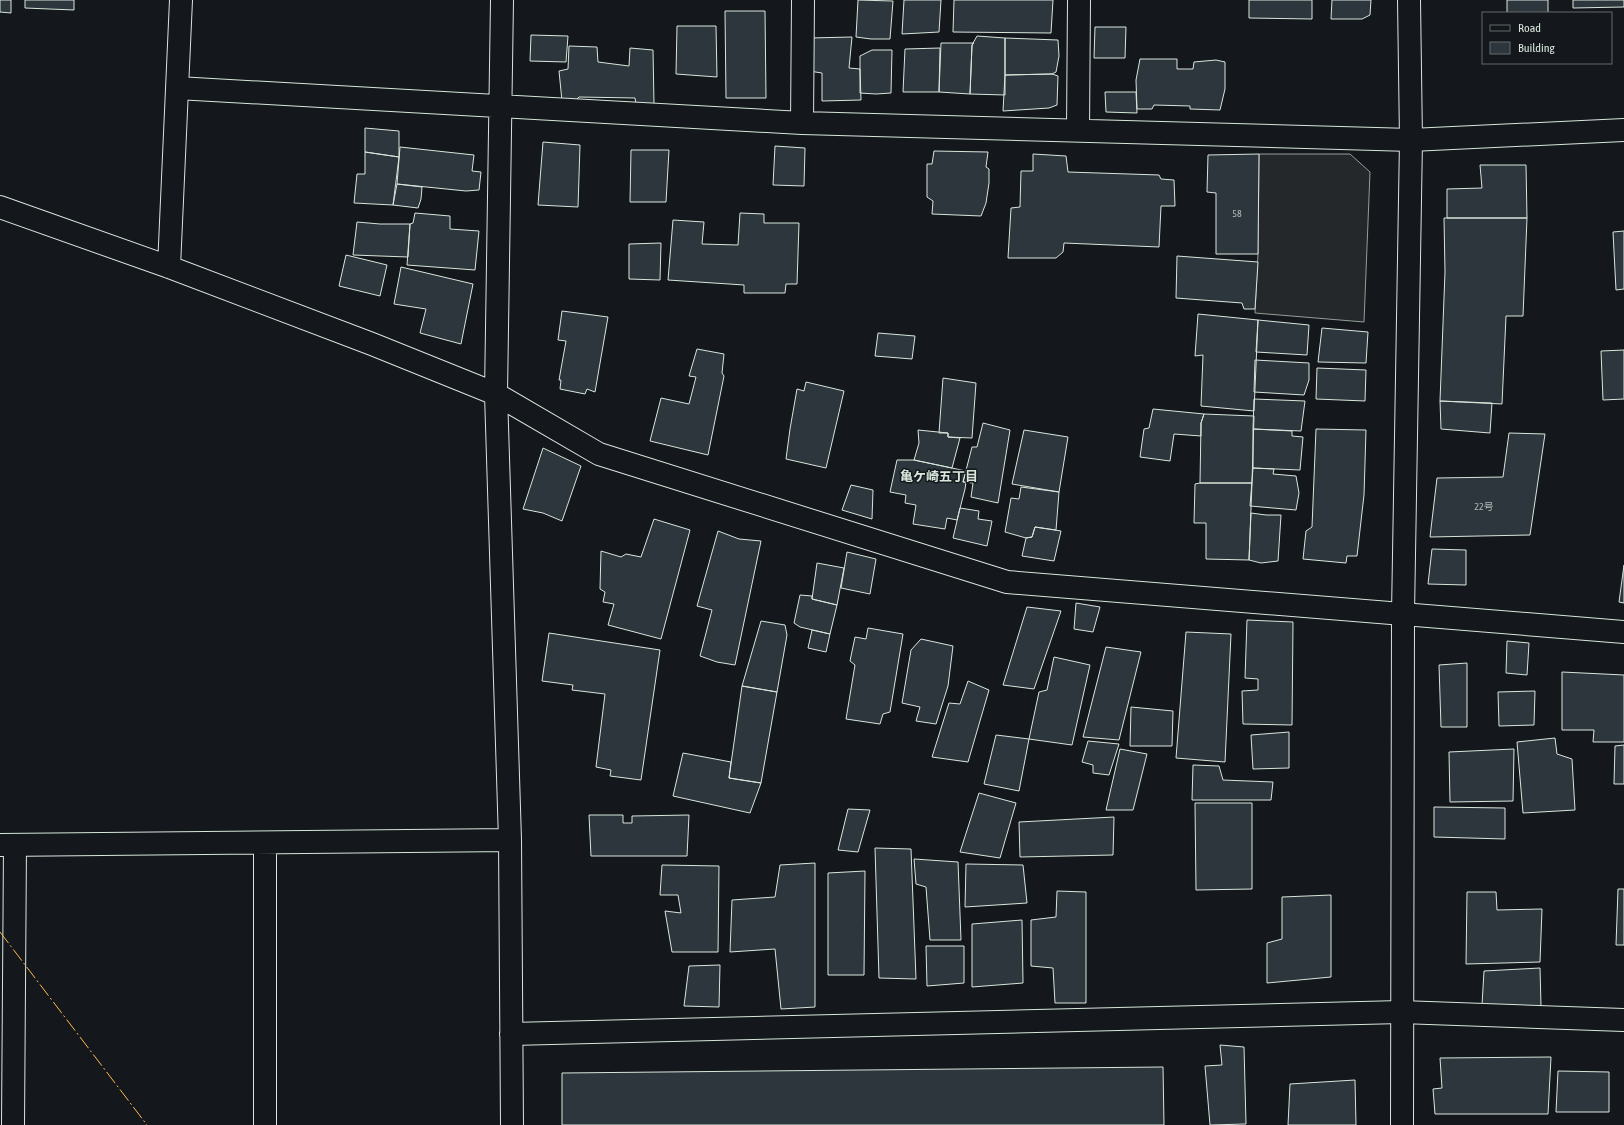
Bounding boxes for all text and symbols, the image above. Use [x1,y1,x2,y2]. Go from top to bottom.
legend [1482,12,1612,64]
text: Road [1518,21,1541,35]
text: Building [1518,41,1556,55]
house number: 58 [1232,208,1242,219]
district label: 亀ケ崎五丁目 [900,469,978,484]
house number: 22号 [1474,501,1494,512]

